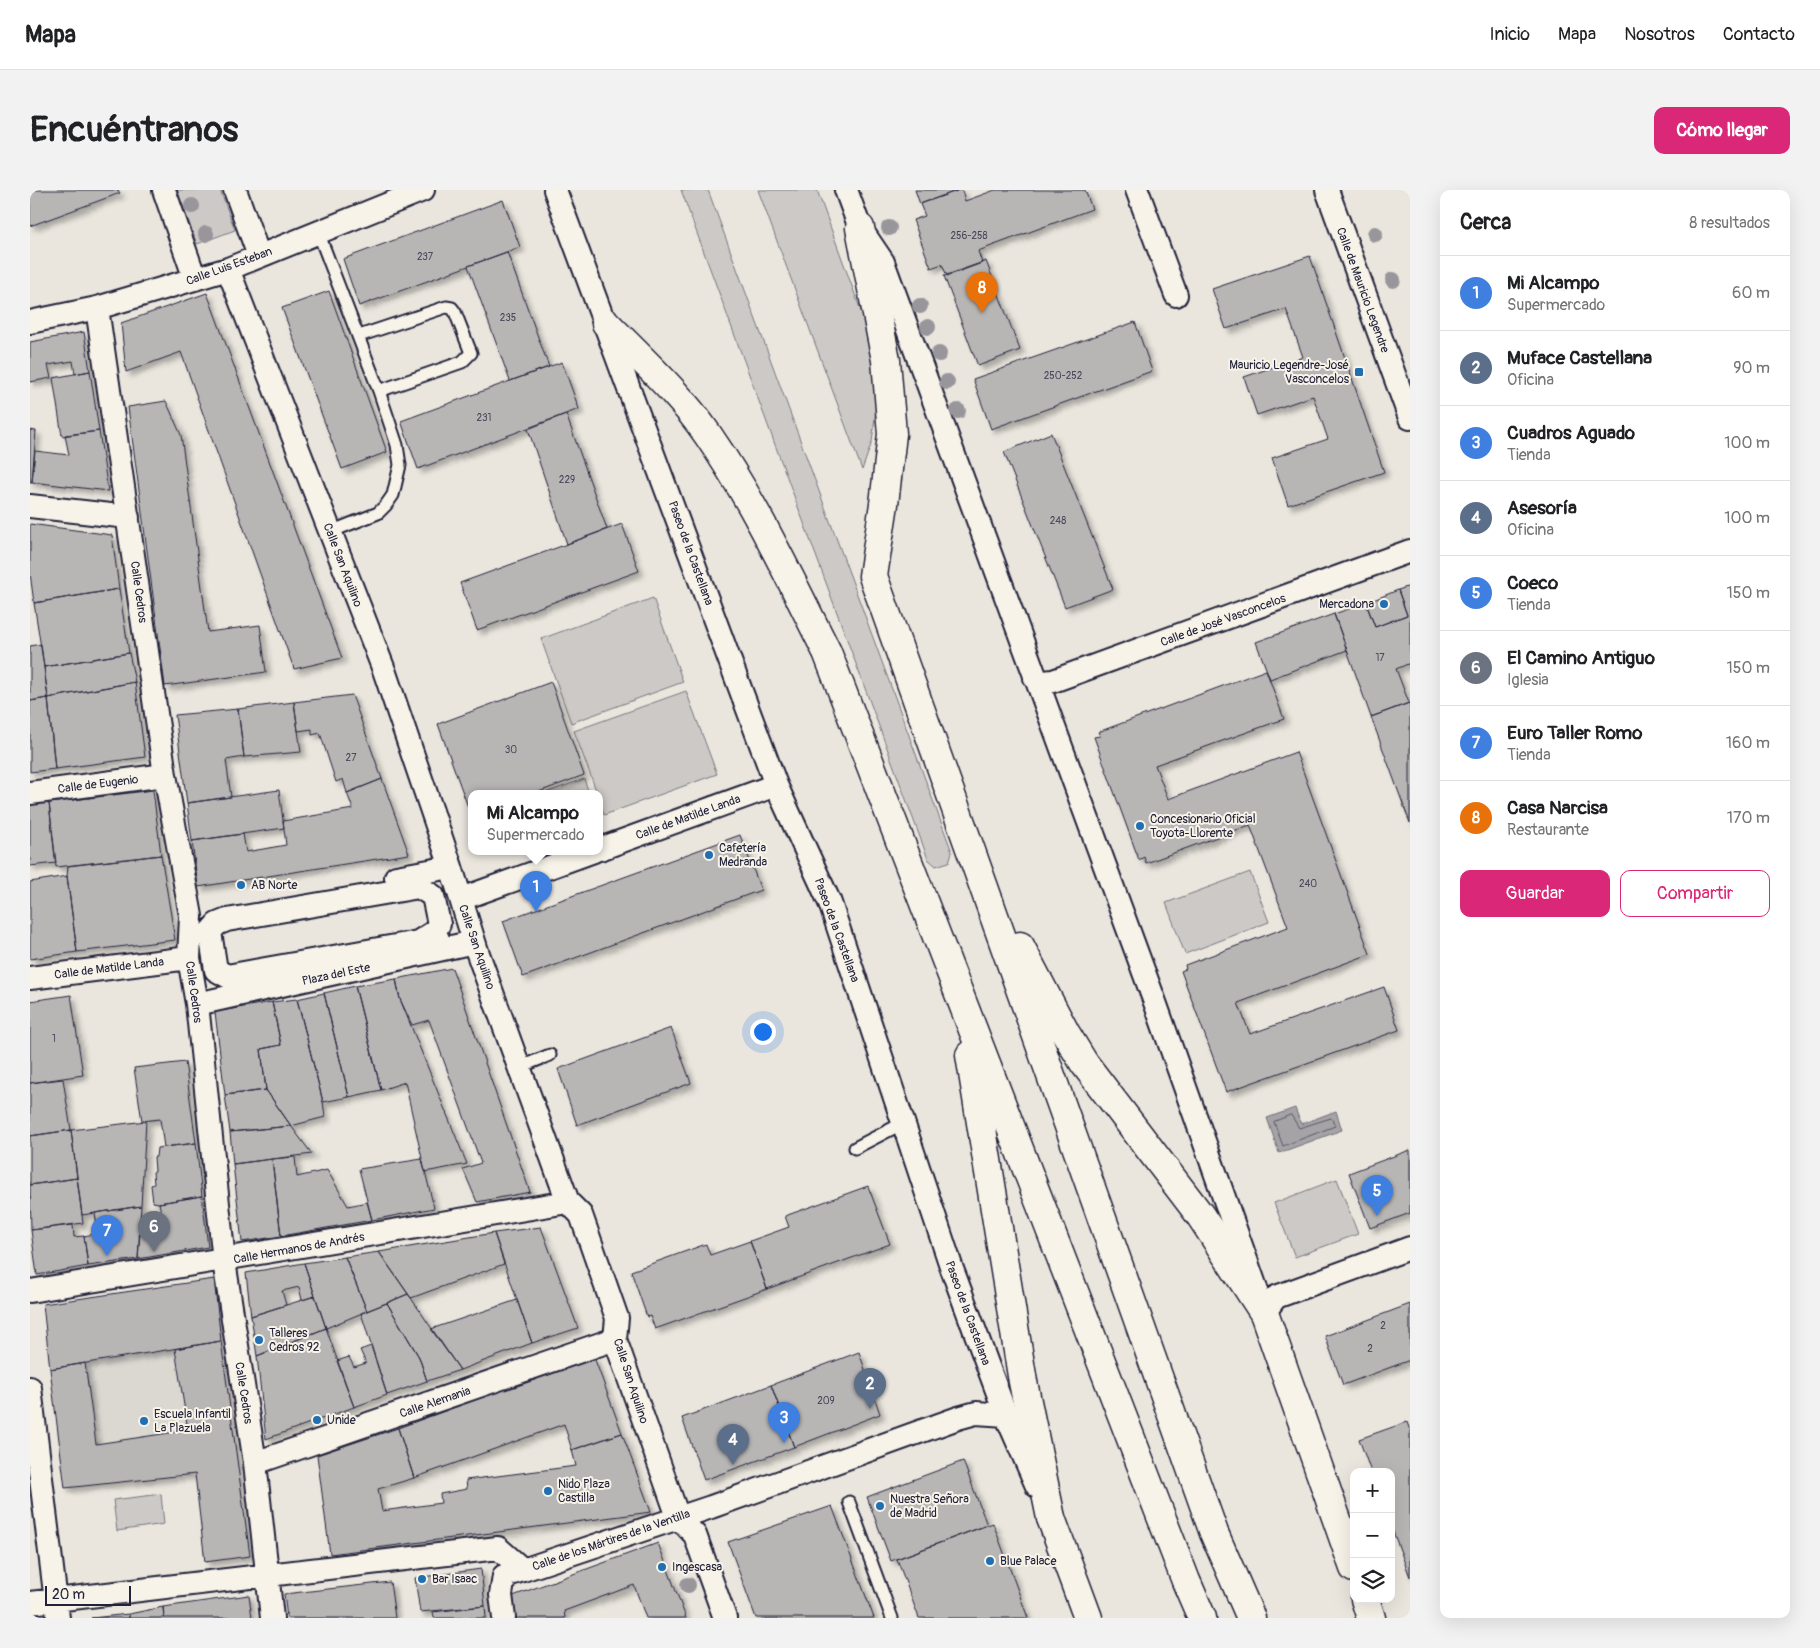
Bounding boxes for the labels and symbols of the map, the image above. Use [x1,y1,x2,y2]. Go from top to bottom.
street label: Calle de Mauricio Legendre [1333,225,1392,355]
house number: 256-258 [950,230,988,242]
street label: Calle Luis Esteban [184,244,274,289]
house number: 237 [417,251,434,263]
pin: 8 [966,272,998,313]
house number: 235 [500,312,516,324]
place label: Mauricio Legendre-José Vasconcelos [1229,358,1350,387]
marker: Mauricio Legendre-José Vasconcelos [1353,366,1365,378]
house number: 250-252 [1044,370,1083,382]
house number: 231 [477,412,491,424]
house number: 229 [559,474,575,486]
street label: Paseo de la Castellana [665,499,717,608]
house number: 248 [1050,515,1066,527]
street label: Calle San Aquilino [320,521,366,610]
street label: Calle Cedros [127,560,150,625]
street label: Calle de José Vasconcelos [1158,591,1288,650]
place label: Mercadona [1319,597,1374,612]
marker: Mercadona [1378,598,1390,610]
house number: 17 [1375,652,1385,664]
house number: 30 [505,744,517,756]
house number: 27 [346,752,357,764]
street label: Calle de Eugenio [57,772,140,797]
street label: Calle de Matilde Landa [634,791,743,843]
place label: Concesionario Oficial Toyota-Llorente [1150,812,1256,841]
marker: Concesionario Oficial Toyota-Llorente [1134,820,1146,832]
place label: Cafetería Medranda [719,841,768,870]
marker: Cafetería Medranda [703,849,715,861]
pin: 1 [520,871,552,912]
street label: Paseo de la Castellana [811,876,863,985]
place label: AB Norte [251,878,298,893]
house number: 240 [1299,878,1317,890]
marker: AB Norte [235,879,247,891]
street label: Calle San Aquilino [455,903,498,992]
street label: Calle de Matilde Landa [53,954,165,983]
street label: Calle Cedros [182,960,205,1025]
street label: Plaza del Este [301,960,372,989]
your location [750,1019,776,1045]
house number: 1 [52,1033,56,1045]
pin: 5 [1361,1175,1393,1216]
pin: 6 [138,1211,170,1252]
pin: 7 [91,1215,123,1256]
street label: Calle Hermanos de Andrés [232,1229,366,1267]
street label: Paseo de la Castellana [942,1259,994,1368]
house number: 2 [1380,1320,1386,1332]
place label: Talleres Cedros 92 [269,1326,320,1355]
marker: Talleres Cedros 92 [253,1334,265,1346]
street label: Calle San Aquilino [610,1337,652,1426]
house number: 2 [1367,1343,1373,1355]
street label: Calle Cedros [231,1361,256,1426]
pin: 2 [854,1368,886,1409]
street label: Calle Alemania [398,1383,473,1422]
house number: 209 [817,1395,835,1407]
pin: 3 [768,1402,800,1443]
place label: Escuela Infantil La Plazuela [154,1407,231,1436]
place label: Unide [327,1413,356,1428]
marker: Unide [311,1414,323,1426]
marker: Escuela Infantil La Plazuela [138,1415,150,1427]
pin: 4 [717,1424,749,1465]
place label: Nido Plaza Castilla [558,1477,610,1506]
marker: Nido Plaza Castilla [542,1485,554,1497]
place label: Nuestra Señora de Madrid [890,1492,969,1521]
marker: Nuestra Señora de Madrid [874,1500,886,1512]
street label: Calle de los Mártires de la Ventilla [530,1506,692,1575]
place label: Blue Palace [1000,1554,1056,1569]
marker: Blue Palace [984,1555,996,1567]
place label: Ingescasa [672,1560,723,1575]
marker: Ingescasa [656,1561,668,1573]
place label: Bar Isaac [432,1572,477,1587]
marker: Bar Isaac [416,1573,428,1585]
scale bar [45,1583,131,1606]

